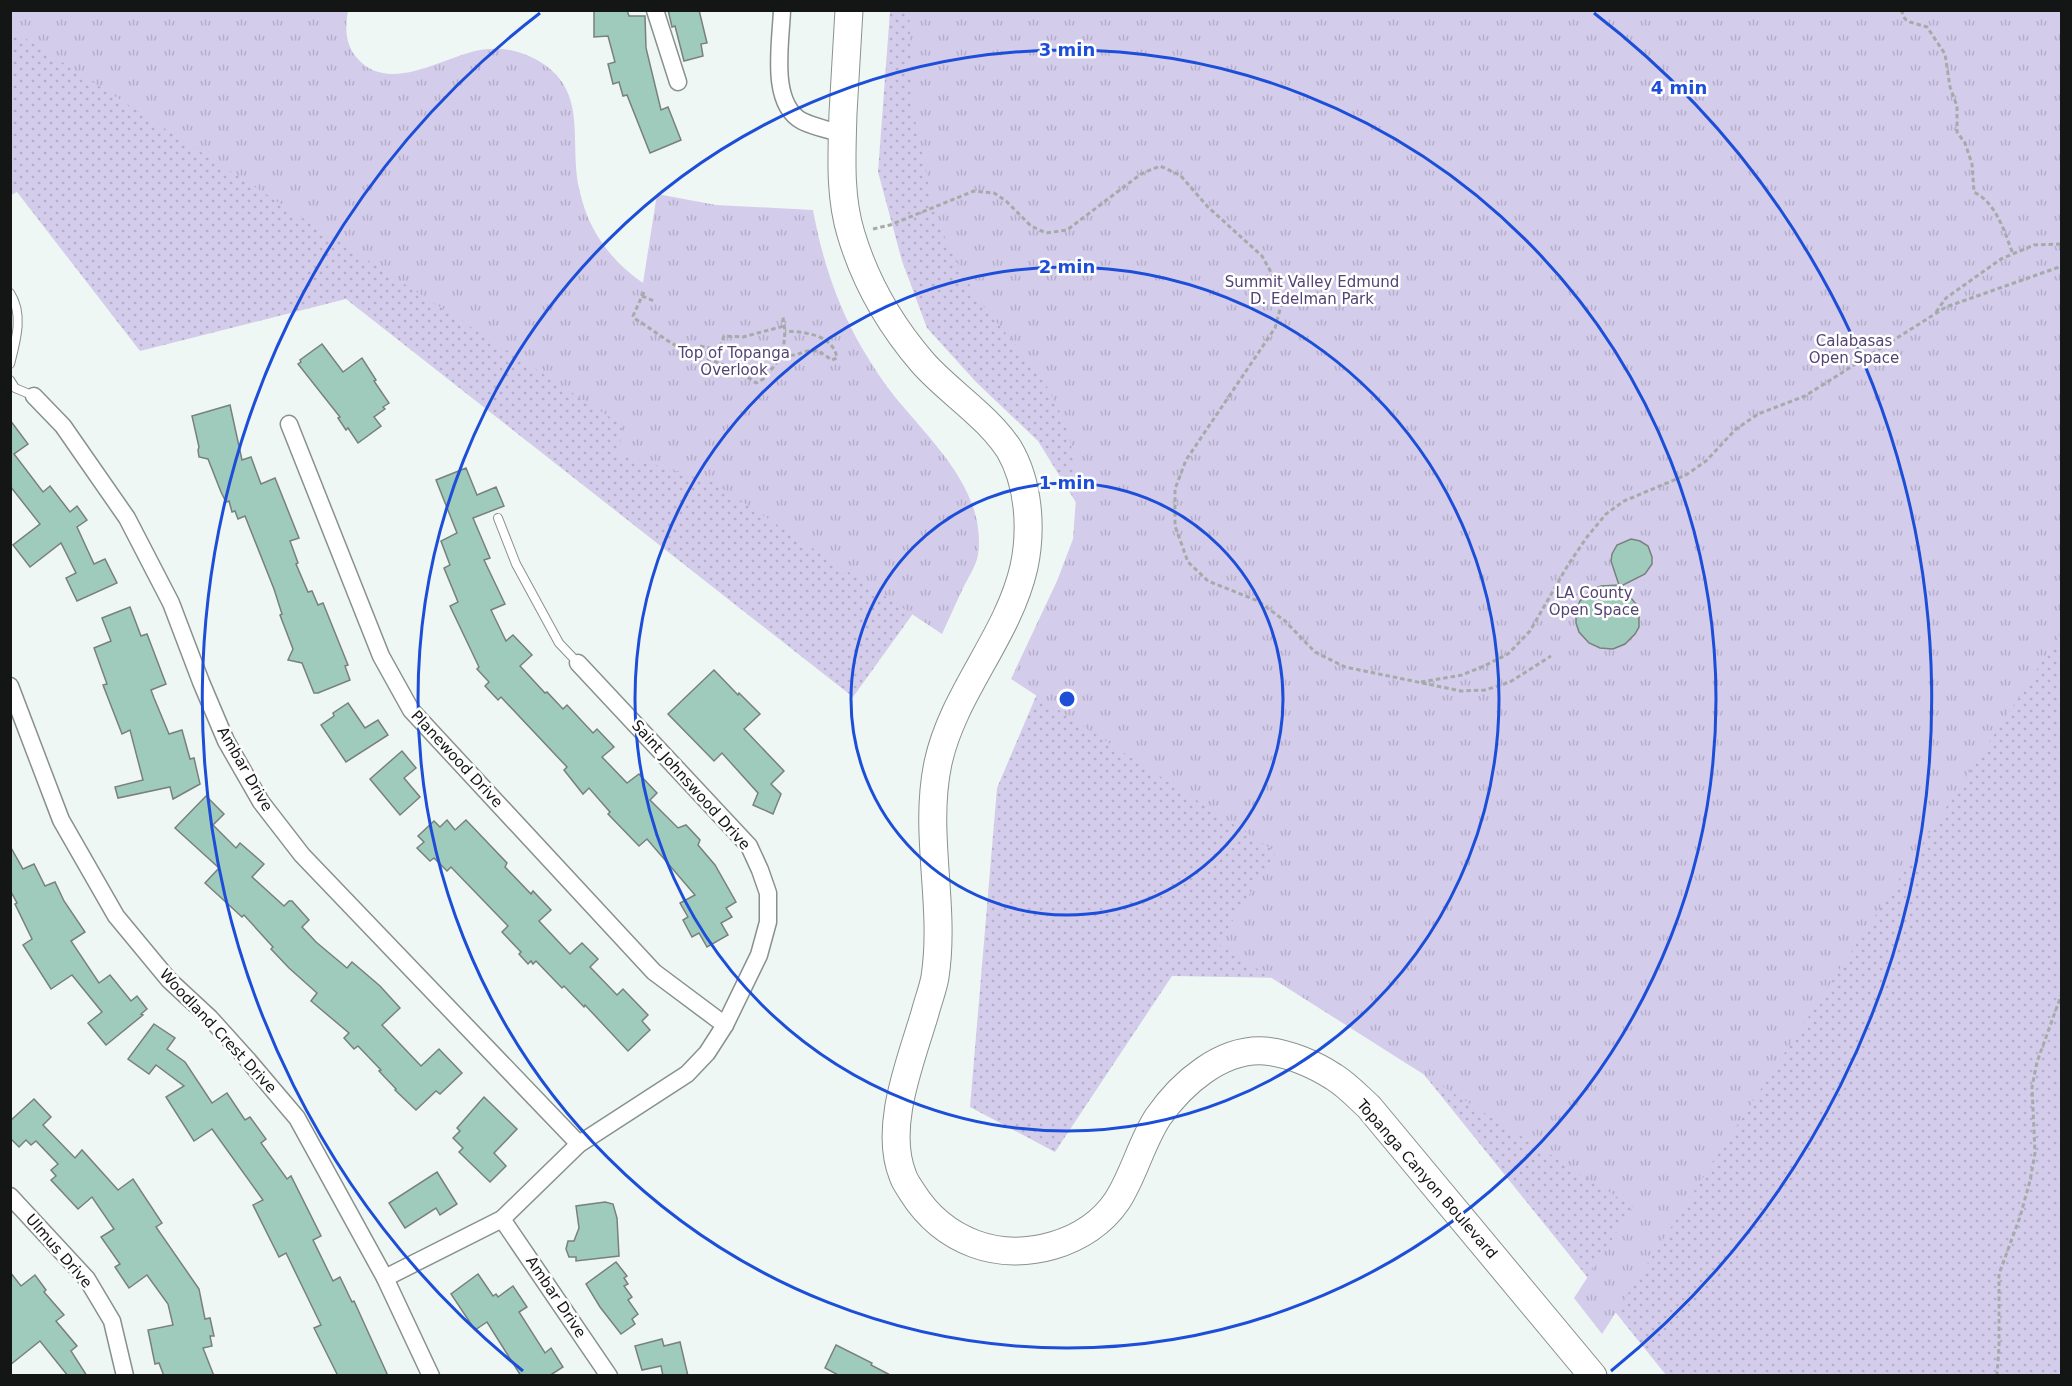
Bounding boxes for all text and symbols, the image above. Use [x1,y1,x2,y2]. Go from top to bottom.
text: 3 min [1039,39,1095,60]
text: 4 min [1651,77,1707,98]
text: 2 min [1039,256,1095,277]
park label: Summit Valley Edmund D. Edelman Park [1225,273,1399,308]
park label: Calabasas Open Space [1809,332,1899,367]
park label: Top of Topanga Overlook [677,344,790,379]
text: 1 min [1039,472,1095,493]
park label: LA County Open Space [1549,584,1639,619]
centre of rings [1057,689,1077,709]
street label: Planewood Drive [407,707,507,811]
street label: Saint Johnswood Drive [628,716,754,854]
street label: Ambar Drive [214,724,276,814]
street label: Woodland Crest Drive [156,965,280,1097]
street label: Topanga Canyon Boulevard [1352,1095,1501,1262]
street label: Ulmus Drive [22,1210,96,1292]
street label: Ambar Drive [522,1253,590,1341]

